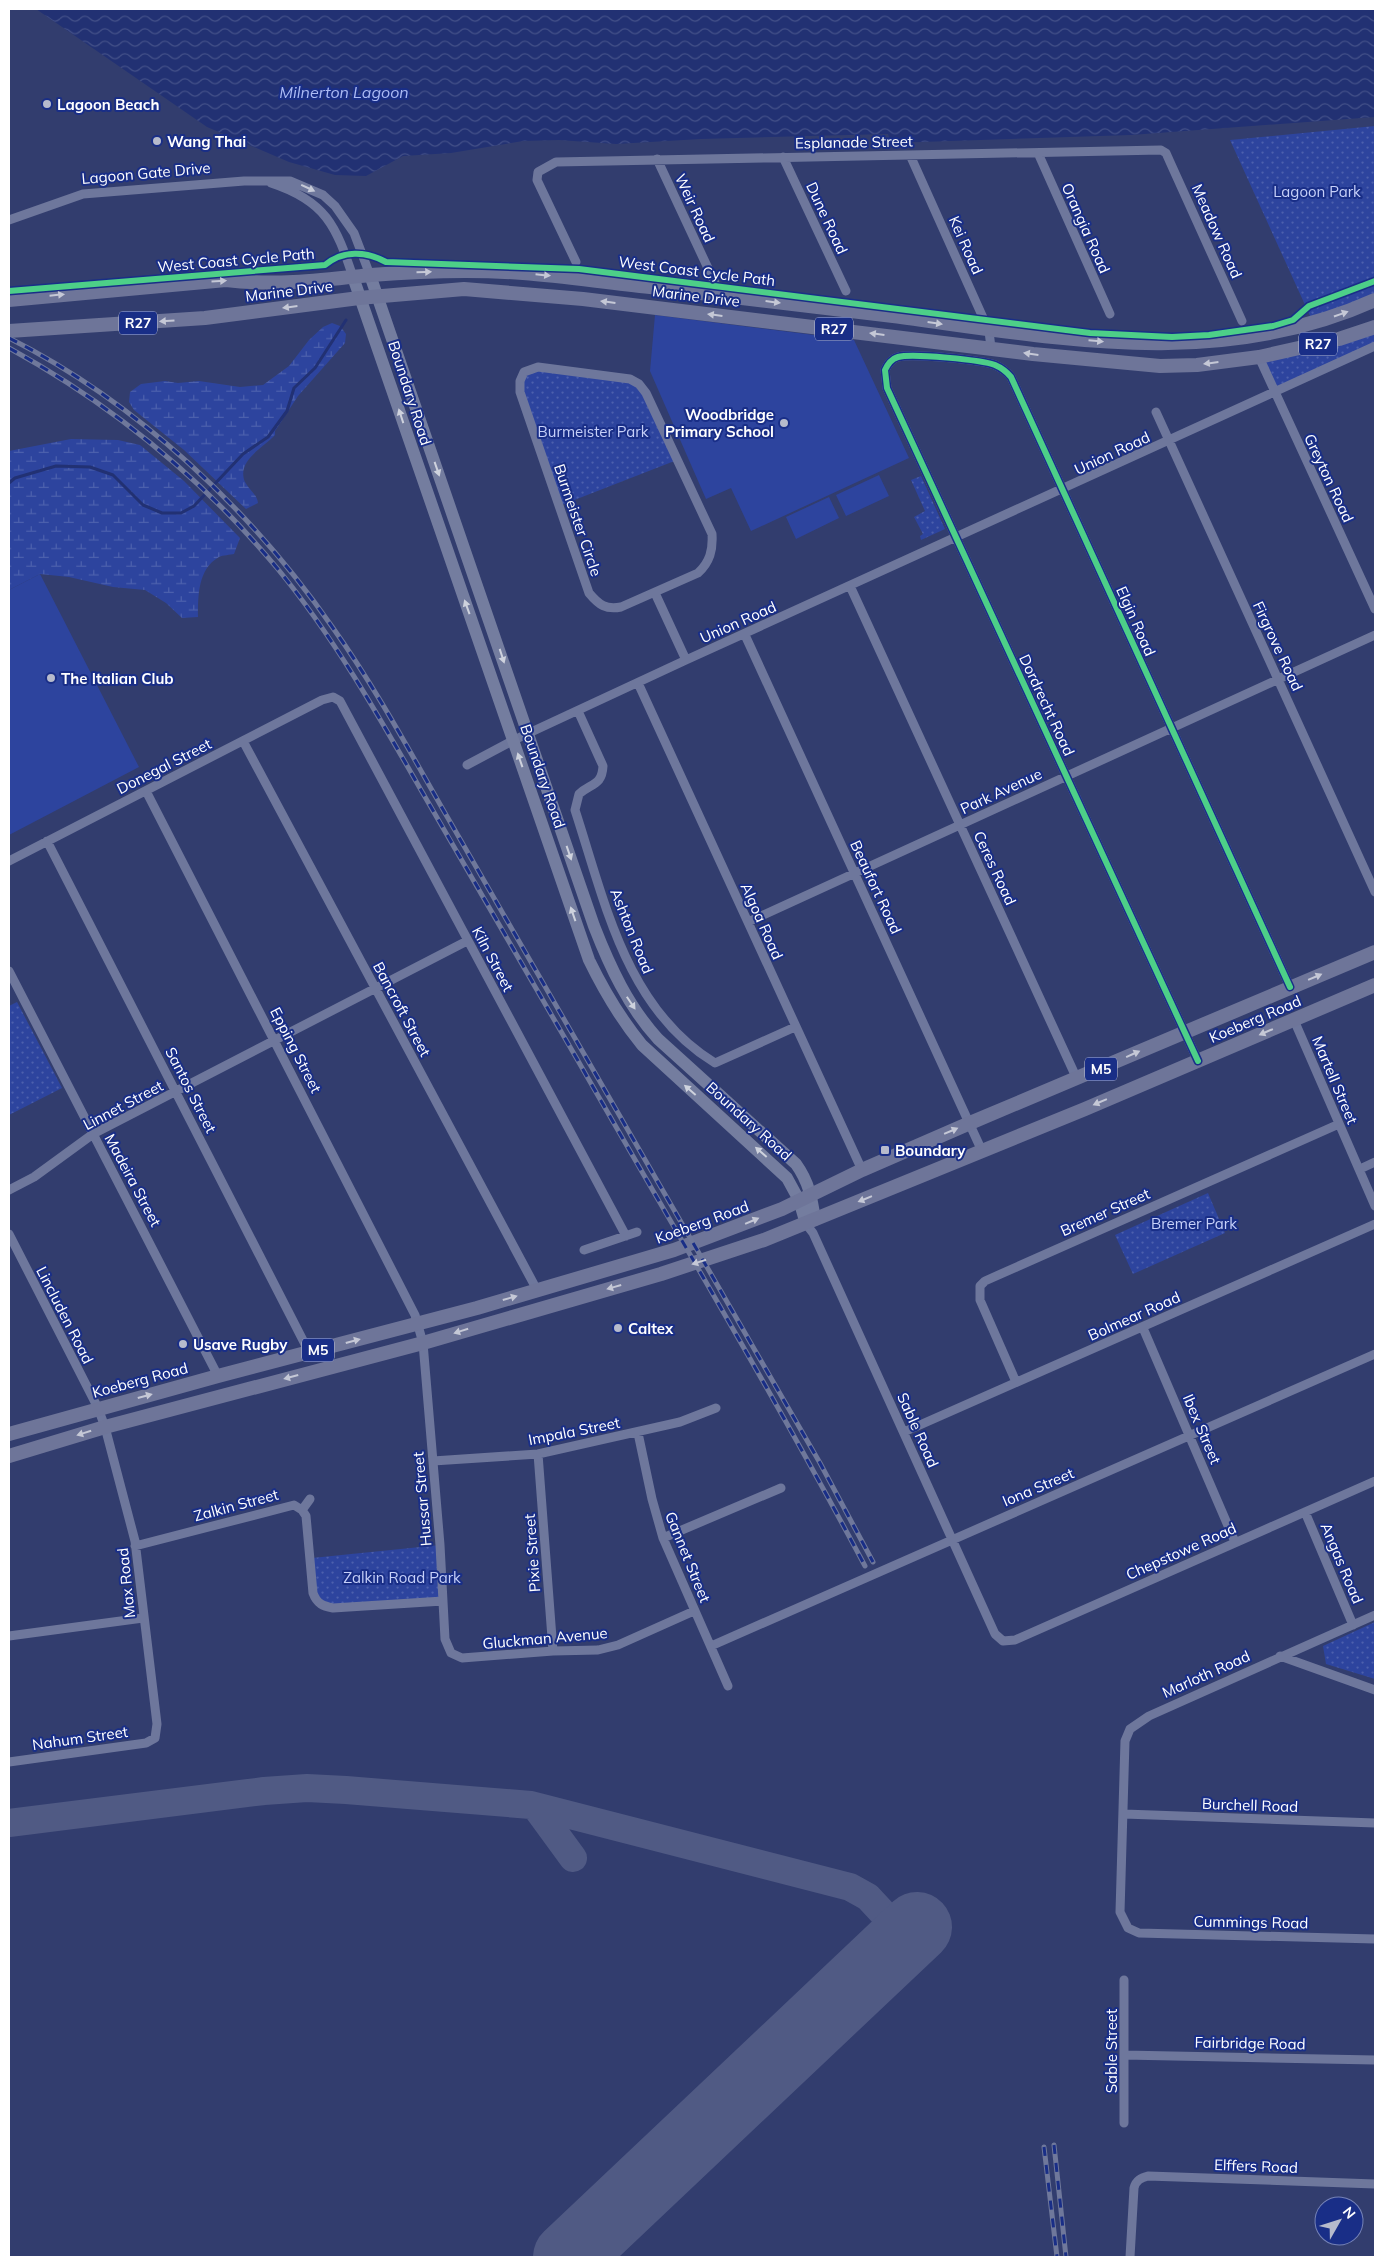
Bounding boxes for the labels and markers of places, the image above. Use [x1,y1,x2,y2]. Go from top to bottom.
place label: Lagoon Beach [57,95,159,114]
marker: Lagoon Beach [41,98,53,110]
place label: Wang Thai [167,132,246,151]
marker: Wang Thai [151,135,163,147]
place label: Woodbridge Primary School [665,405,774,441]
marker: Woodbridge Primary School [778,417,790,429]
place label: The Italian Club [61,669,174,688]
marker: The Italian Club [45,672,57,684]
place label: Boundary [895,1141,966,1160]
marker: Boundary [879,1144,891,1156]
place label: Caltex [628,1319,674,1338]
marker: Caltex [612,1322,624,1334]
place label: Usave Rugby [193,1335,288,1354]
marker: Usave Rugby [177,1338,189,1350]

